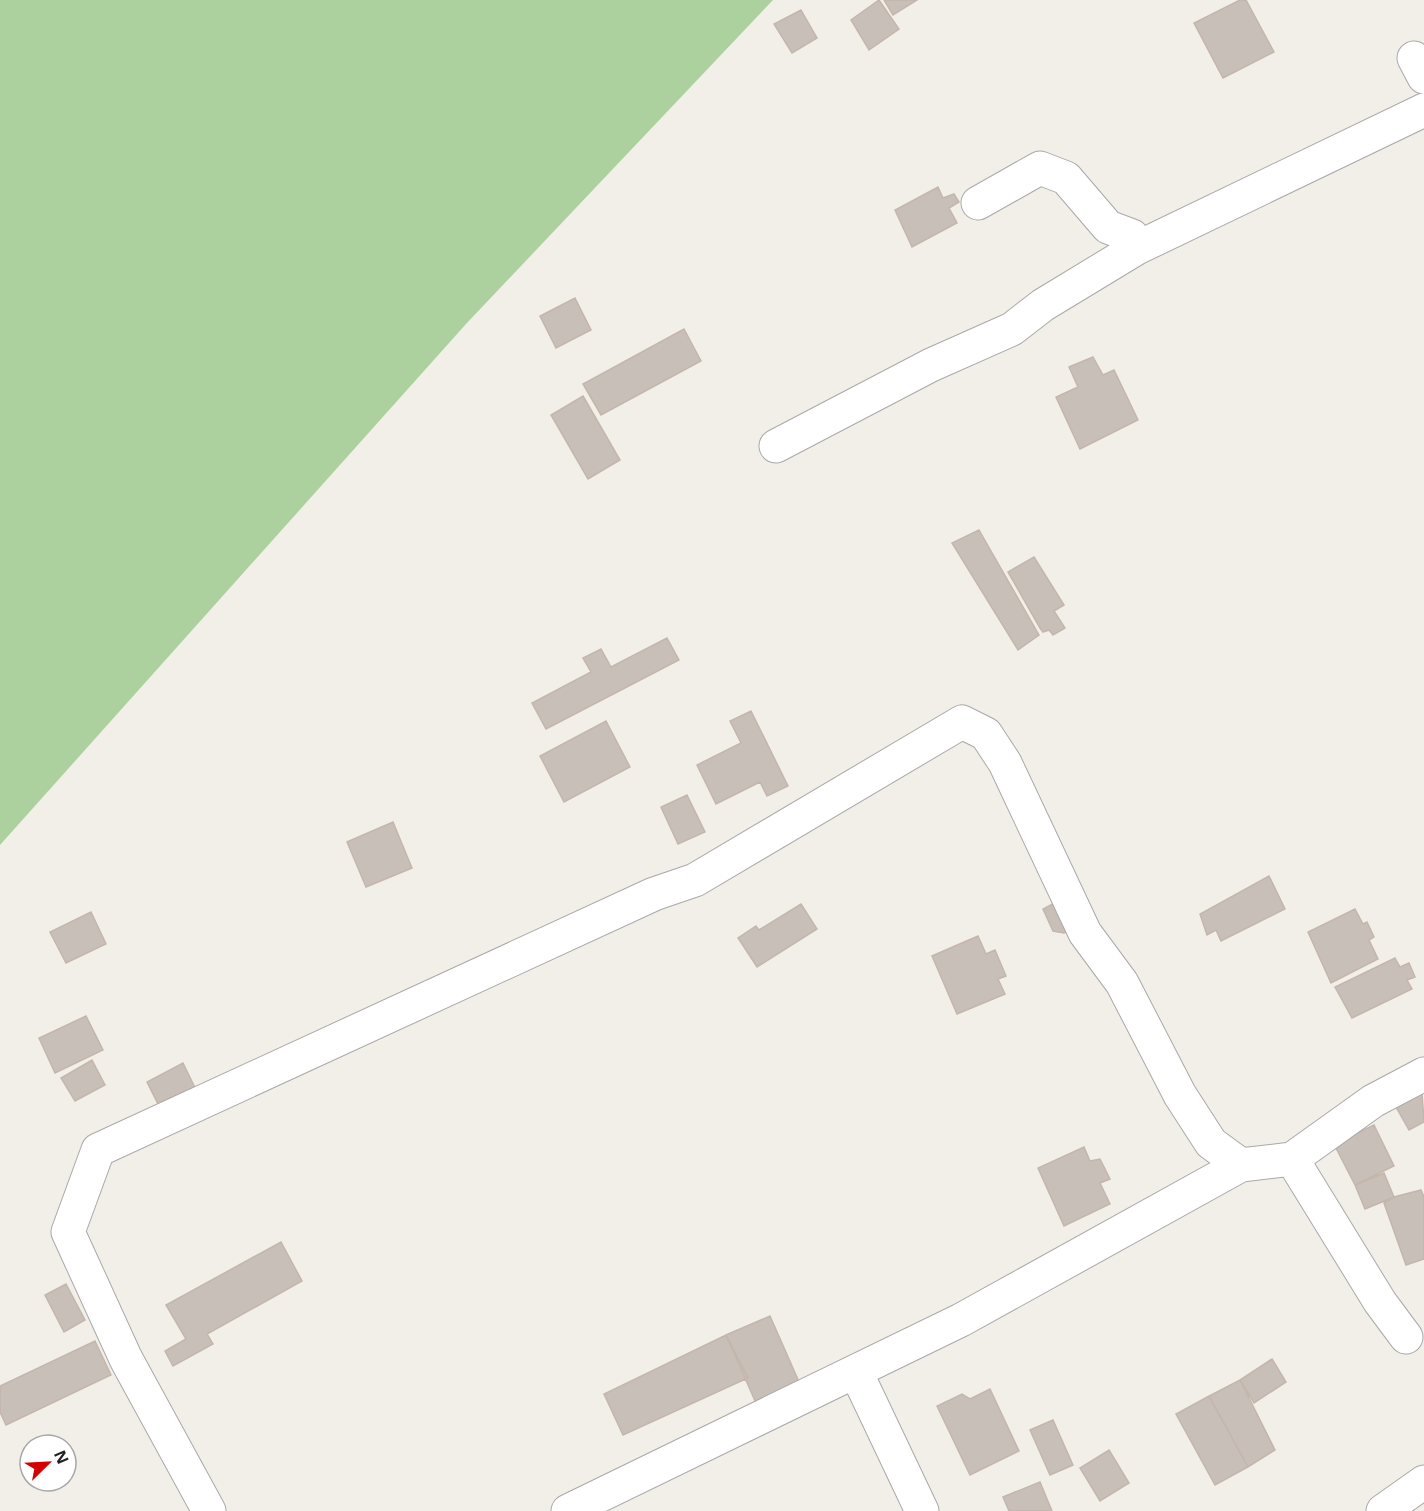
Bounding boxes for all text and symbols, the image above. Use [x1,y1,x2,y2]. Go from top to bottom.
north arrow [18,1433,78,1493]
text: N [49,1446,74,1467]

